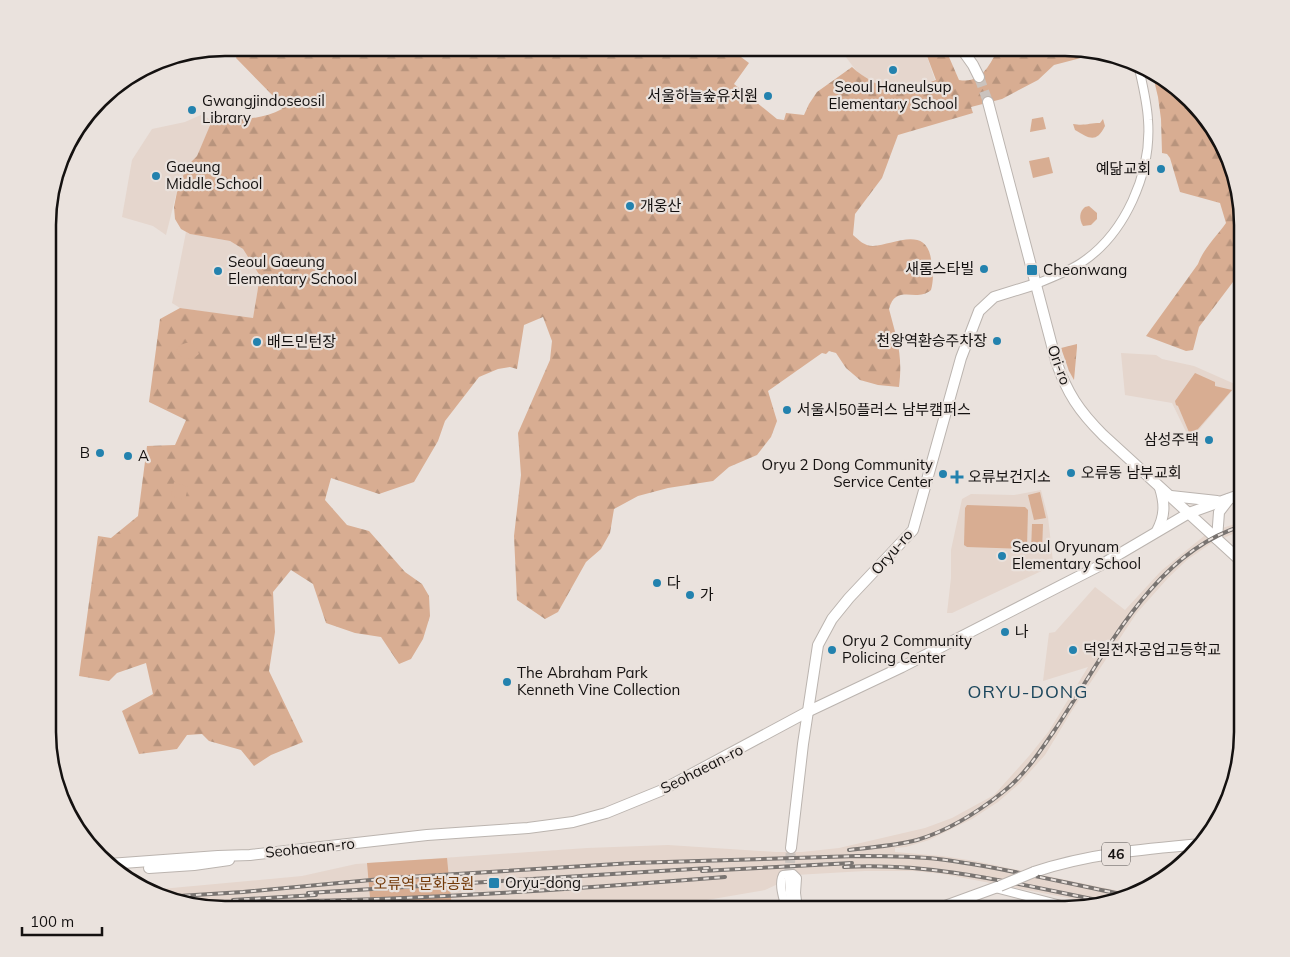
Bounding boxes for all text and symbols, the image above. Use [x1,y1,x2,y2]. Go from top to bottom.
marker: Seoul Haneulsup Elementary School [887,64,899,76]
place label: Seoul Haneulsup Elementary School [829,77,957,113]
place label: 서울하늘숲유치원 [648,86,758,105]
marker: 서울하늘숲유치원 [762,90,774,102]
place label: Gwangjindoseosil Library [202,91,325,127]
marker: Gwangjindoseosil Library [186,104,198,116]
place label: Gaeung Middle School [166,157,262,193]
place label: 예닮교회 [1096,159,1151,178]
marker: 예닮교회 [1155,163,1167,175]
marker: Gaeung Middle School [150,170,162,182]
place label: 개웅산 [640,196,682,215]
marker: 개웅산 [624,200,636,212]
place label: Seoul Gaeung Elementary School [228,252,357,288]
place label: 새롬스타빌 [905,259,974,278]
place label: Cheonwang [1043,260,1127,279]
marker: 새롬스타빌 [978,263,990,275]
marker: Cheonwang [1025,263,1039,277]
marker: Seoul Gaeung Elementary School [212,265,224,277]
place label: 천왕역환승주차장 [877,331,987,350]
place label: 배드민턴장 [267,332,336,351]
marker: 천왕역환승주차장 [991,335,1003,347]
marker: 배드민턴장 [251,336,263,348]
street label: Ori-ro [1044,342,1075,387]
place label: 서울시50플러스 남부캠퍼스 [797,400,971,419]
marker: 서울시50플러스 남부캠퍼스 [781,404,793,416]
place label: 삼성주택 [1144,430,1199,449]
marker: 삼성주택 [1203,434,1215,446]
place label: B [80,443,90,462]
place label: A [138,446,149,465]
marker: B [94,447,106,459]
marker: A [122,450,134,462]
place label: Oryu 2 Dong Community Service Center [762,455,934,491]
place label: 오류동 남부교회 [1081,463,1182,482]
place label: 오류보건지소 [968,467,1051,486]
marker: 오류동 남부교회 [1065,467,1077,479]
marker: Oryu 2 Dong Community Service Center [937,468,949,480]
marker: 오류보건지소 [950,470,964,484]
street label: Oryu-ro [867,525,917,578]
place label: Seoul Oryunam Elementary School [1012,537,1141,573]
marker: Seoul Oryunam Elementary School [996,550,1008,562]
place label: 다 [667,573,681,592]
marker: 다 [651,577,663,589]
place label: 가 [700,585,714,604]
marker: 가 [684,589,696,601]
place label: 나 [1015,622,1029,641]
marker: 나 [999,626,1011,638]
place label: Oryu 2 Community Policing Center [842,631,972,667]
place label: 덕일전자공업고등학교 [1083,640,1221,659]
marker: Oryu 2 Community Policing Center [826,644,838,656]
marker: 덕일전자공업고등학교 [1067,644,1079,656]
place label: The Abraham Park Kenneth Vine Collection [517,663,680,699]
marker: The Abraham Park Kenneth Vine Collection [501,676,513,688]
district label: ORYU-DONG [968,680,1088,703]
street label: Seohaean-ro [657,740,746,797]
street label: Seohaean-ro [264,833,356,862]
road number: 46 [1102,842,1130,866]
place label: Oryu-dong [505,873,581,892]
park label: 오류역 문화공원 [374,874,474,893]
marker: Oryu-dong [487,876,501,890]
scale bar [22,904,102,936]
text: 100 m [30,912,74,931]

